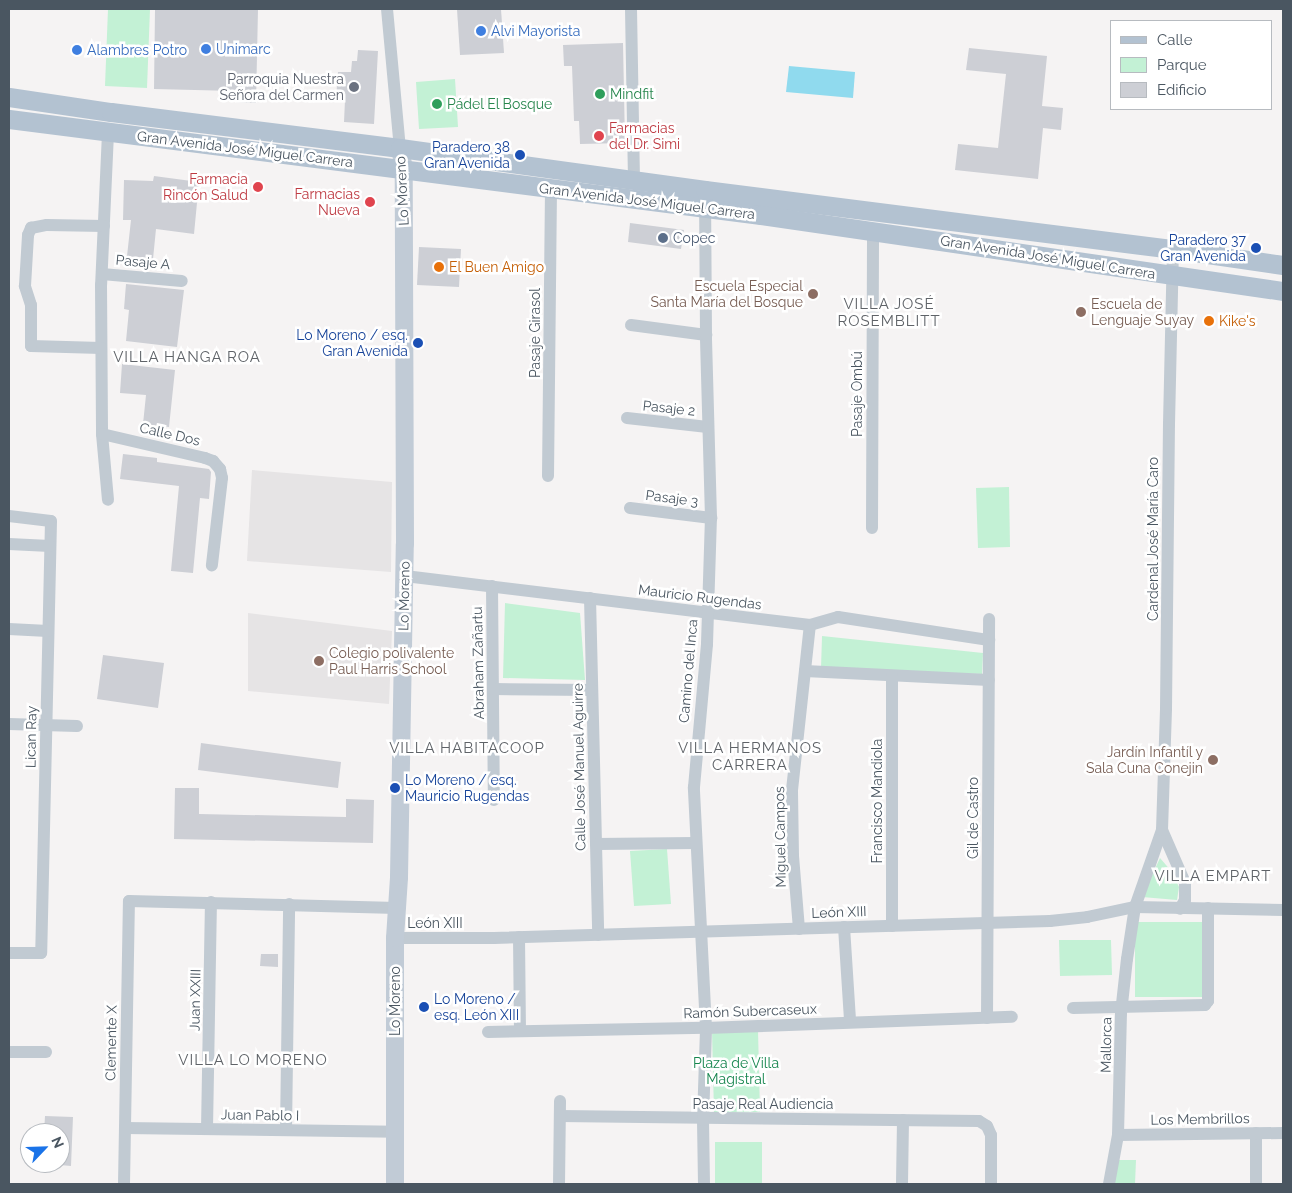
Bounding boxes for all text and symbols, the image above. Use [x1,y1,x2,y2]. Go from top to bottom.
legend [1110,20,1272,110]
place label: Alvi Mayorista [491,23,580,39]
marker: Alvi Mayorista [475,25,487,37]
text: Calle [1157,31,1192,49]
place label: Unimarc [216,41,271,57]
place label: Alambres Potro [87,42,187,58]
marker: Unimarc [200,43,212,55]
marker: Alambres Potro [71,44,83,56]
text: Parque [1157,56,1206,74]
place label: Parroquia Nuestra Señora del Carmen [219,71,344,104]
marker: Parroquia Nuestra Señora del Carmen [348,81,360,93]
text: Edificio [1157,81,1207,99]
place label: Mindfit [610,86,654,102]
marker: Mindfit [594,88,606,100]
place label: Pádel El Bosque [447,96,553,112]
marker: Pádel El Bosque [431,98,443,110]
place label: Farmacias del Dr. Simi [609,120,681,152]
street label: Gran Avenida José Miguel Carrera [135,127,355,171]
marker: Farmacias del Dr. Simi [593,130,605,142]
place label: Paradero 38 Gran Avenida [424,139,510,172]
marker: Paradero 38 Gran Avenida [514,149,526,161]
street label: Lo Moreno [392,156,412,226]
place label: Farmacia Rincón Salud [163,171,248,203]
street label: Gran Avenida José Miguel Carrera [537,179,757,223]
marker: Farmacia Rincón Salud [252,181,264,193]
place label: Farmacias Nueva [294,186,360,218]
marker: Farmacias Nueva [364,196,376,208]
place label: Copec [673,230,715,246]
marker: Copec [657,232,669,244]
street label: Gran Avenida José Miguel Carrera [939,232,1157,282]
place label: Paradero 37 Gran Avenida [1160,232,1246,264]
marker: Paradero 37 Gran Avenida [1250,242,1262,254]
street label: Pasaje A [115,251,171,273]
place label: El Buen Amigo [449,259,545,275]
marker: El Buen Amigo [433,261,445,273]
place label: Escuela Especial Santa María del Bosque [650,278,803,310]
street label: Pasaje Girasol [527,288,543,378]
marker: Escuela Especial Santa María del Bosque [807,288,819,300]
district label: VILLA JOSÉ ROSEMBLITT [836,295,942,330]
place label: Escuela de Lenguaje Suyay [1091,296,1194,328]
marker: Escuela de Lenguaje Suyay [1075,306,1087,318]
place label: Kike's [1219,313,1256,329]
marker: Kike's [1203,315,1215,327]
place label: Lo Moreno / esq. Gran Avenida [296,327,408,360]
marker: Lo Moreno / esq. Gran Avenida [412,337,424,349]
district label: VILLA HANGA ROA [111,349,263,367]
street label: Pasaje Ombú [849,351,865,437]
street label: Pasaje 2 [642,397,696,419]
street label: Calle Dos [138,419,202,449]
street label: Cardenal José María Caro [1145,457,1161,621]
street label: Pasaje 3 [645,486,699,510]
street label: Lo Moreno [395,561,413,631]
street label: Mauricio Rugendas [637,581,763,613]
street label: Abraham Zañartu [469,606,487,720]
street label: Camino del Inca [675,618,701,724]
place label: Colegio polivalente Paul Harris School [329,645,454,678]
marker: Colegio polivalente Paul Harris School [313,655,325,667]
street label: Calle José Manuel Aguirre [569,682,589,852]
street label: Lican Ray [22,706,40,768]
district label: VILLA HERMANOS CARRERA [676,739,824,774]
street label: Francisco Mandiola [869,739,885,863]
district label: VILLA HABITACOOP [387,740,547,758]
place label: Jardín Infantíl y Sala Cuna Conejin [1086,744,1203,776]
marker: Jardín Infantíl y Sala Cuna Conejin [1207,754,1219,766]
place label: Lo Moreno / esq. Mauricio Rugendas [405,772,529,804]
street label: Gil de Castro [965,777,981,859]
marker: Lo Moreno / esq. Mauricio Rugendas [389,782,401,794]
street label: Miguel Campos [771,786,789,888]
district label: VILLA EMPART [1153,868,1273,886]
street label: León XIII [811,903,867,921]
street label: León XIII [407,915,463,931]
street label: Lo Moreno [387,966,403,1036]
street label: Juan XXIII [186,969,204,1031]
place label: Lo Moreno / esq. León XIII [434,991,519,1024]
street label: Ramón Subercaseux [683,1000,817,1022]
marker: Lo Moreno / esq. León XIII [418,1001,430,1013]
street label: Clemente X [102,1005,120,1081]
street label: Mallorca [1097,1017,1115,1073]
district label: VILLA LO MORENO [176,1052,330,1070]
park label: Plaza de Villa Magistral [693,1055,779,1088]
street label: Pasaje Real Audiencia [692,1096,834,1112]
street label: Juan Pablo I [221,1106,299,1124]
street label: Los Membrillos [1150,1110,1250,1128]
north arrow [20,1123,70,1173]
text: N [48,1134,67,1150]

